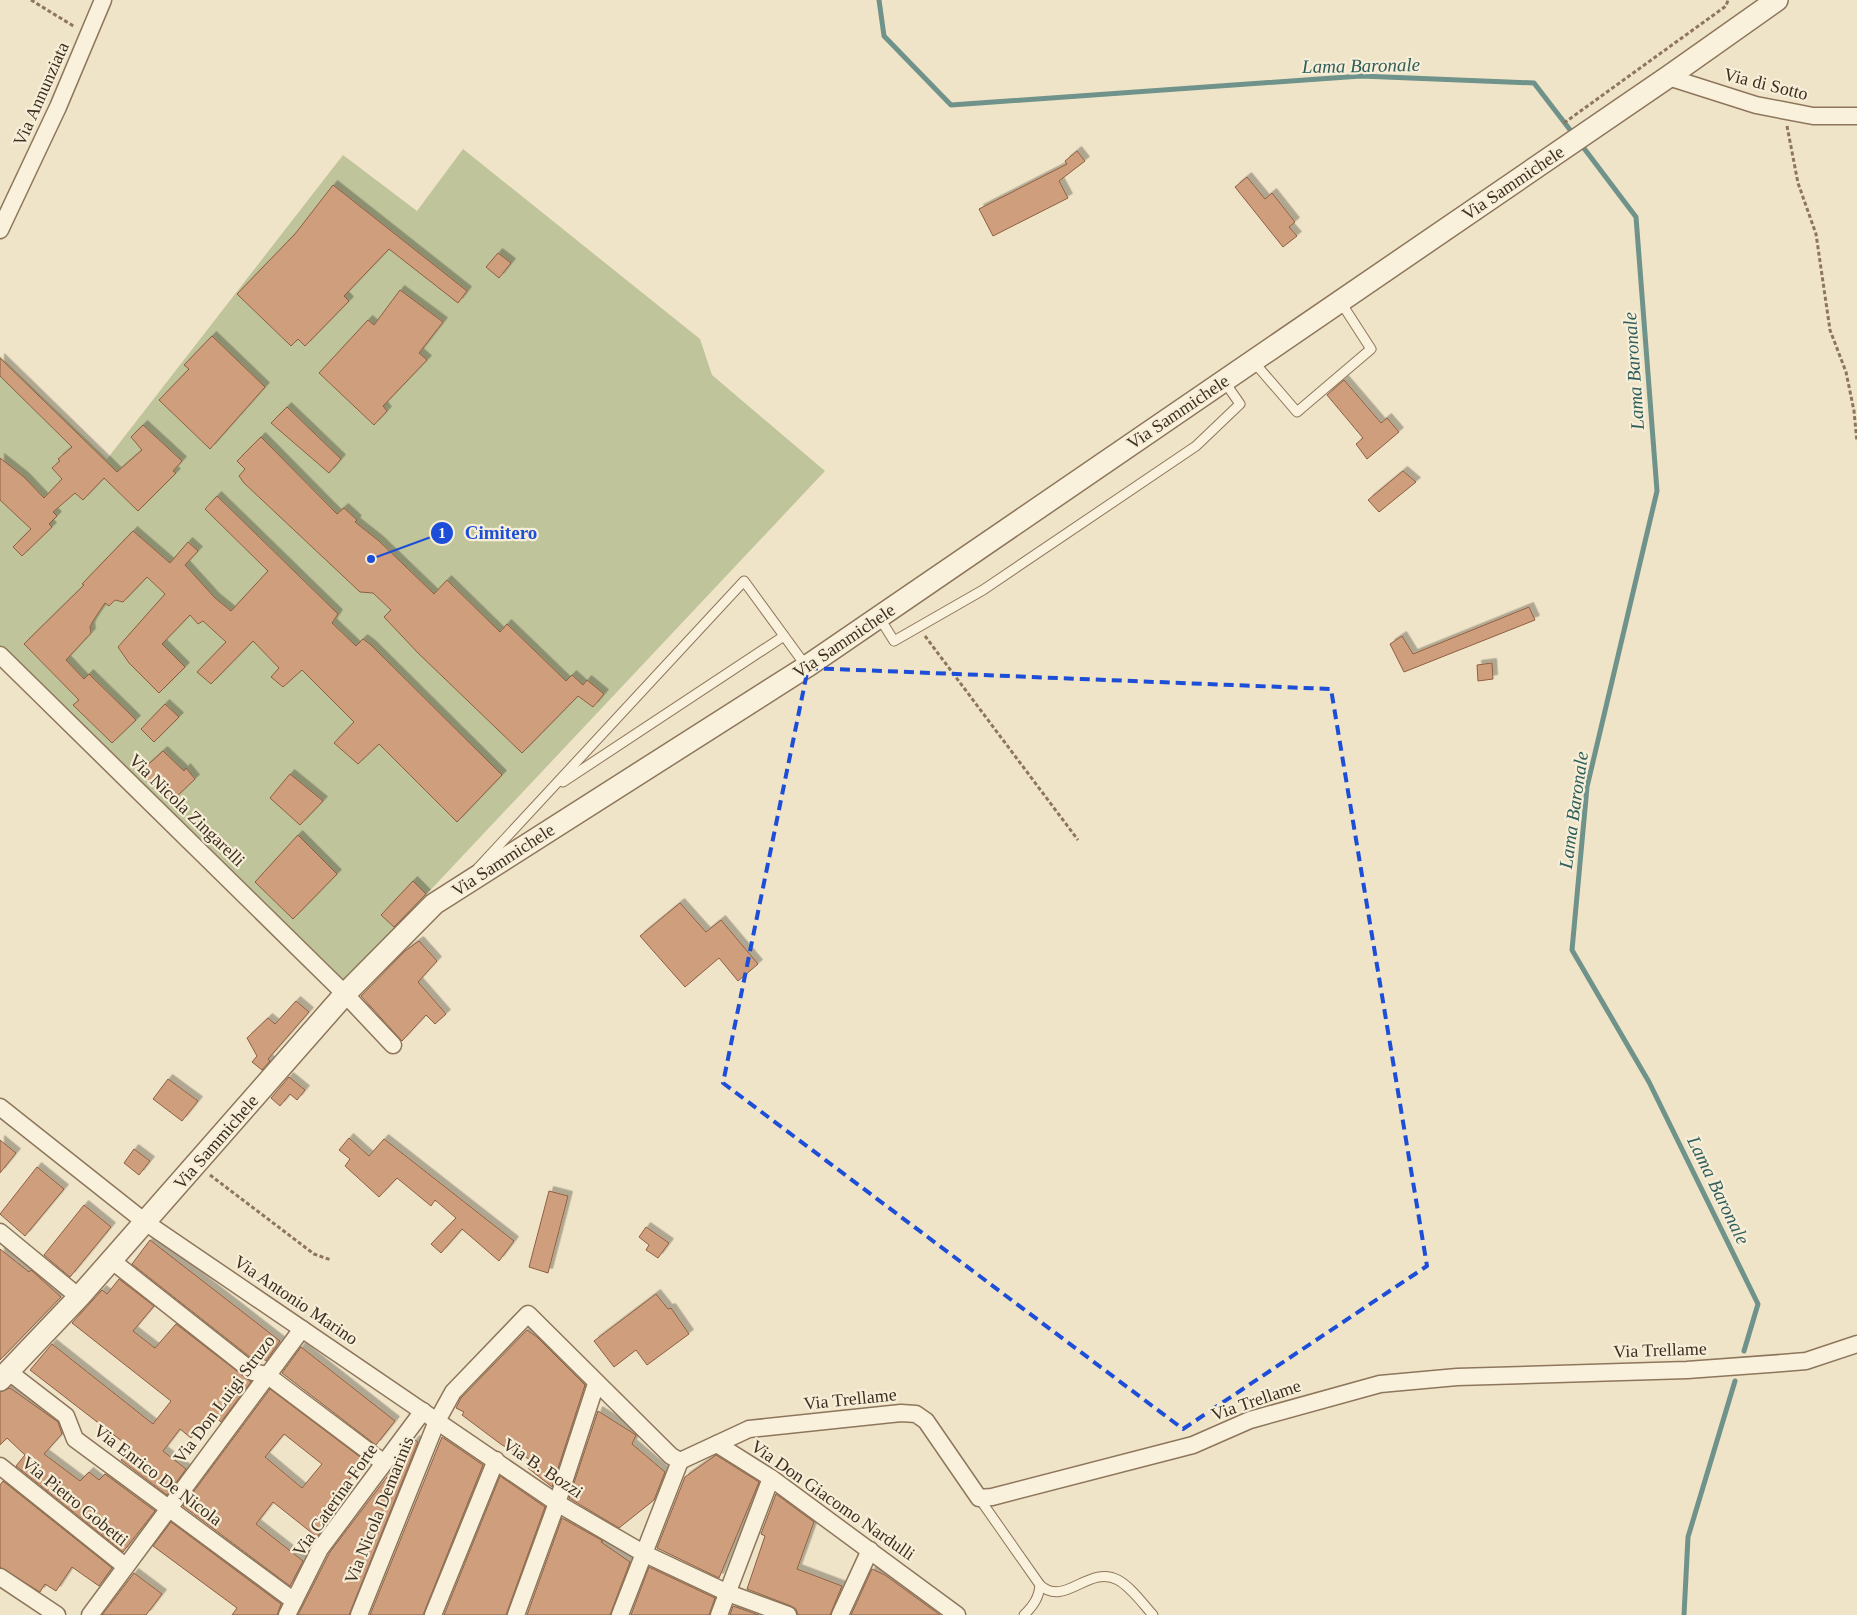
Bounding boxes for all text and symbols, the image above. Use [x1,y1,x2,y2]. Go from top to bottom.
street label: Via Annunziata [9,39,73,149]
water label: Lama Baronale [1301,54,1420,77]
street label: Via di Sotto [1722,64,1810,104]
street label: Via Sammichele [1458,142,1568,224]
water label: Lama Baronale [1619,311,1648,432]
street label: Via Sammichele [1123,371,1233,453]
callout: Cimitero [430,516,547,550]
text: Cimitero [465,522,537,543]
text: 1 [438,525,446,541]
street label: Via Sammichele [789,600,899,682]
street label: Via Nicola Zingarelli [125,750,249,870]
water label: Lama Baronale [1555,750,1592,871]
street label: Via Sammichele [448,819,558,901]
street label: Via Sammichele [170,1091,262,1193]
water label: Lama Baronale [1683,1132,1754,1248]
street label: Via Antonio Marino [230,1251,362,1349]
street label: Via Don Luigi Struzo [169,1331,279,1467]
street label: Via Trellame [1613,1338,1707,1362]
street label: Via Trellame [1209,1375,1303,1425]
street label: Via Trellame [802,1384,898,1414]
street label: Via Enrico De Nicola [90,1420,226,1530]
street label: Via Nicola Demarinis [340,1434,418,1586]
street label: Via B. Bozzi [499,1434,587,1502]
street label: Via Don Giacomo Nardulli [747,1436,919,1564]
street label: Via Caterina Forte [289,1440,381,1560]
street label: Via Pietro Gobetti [18,1452,132,1550]

